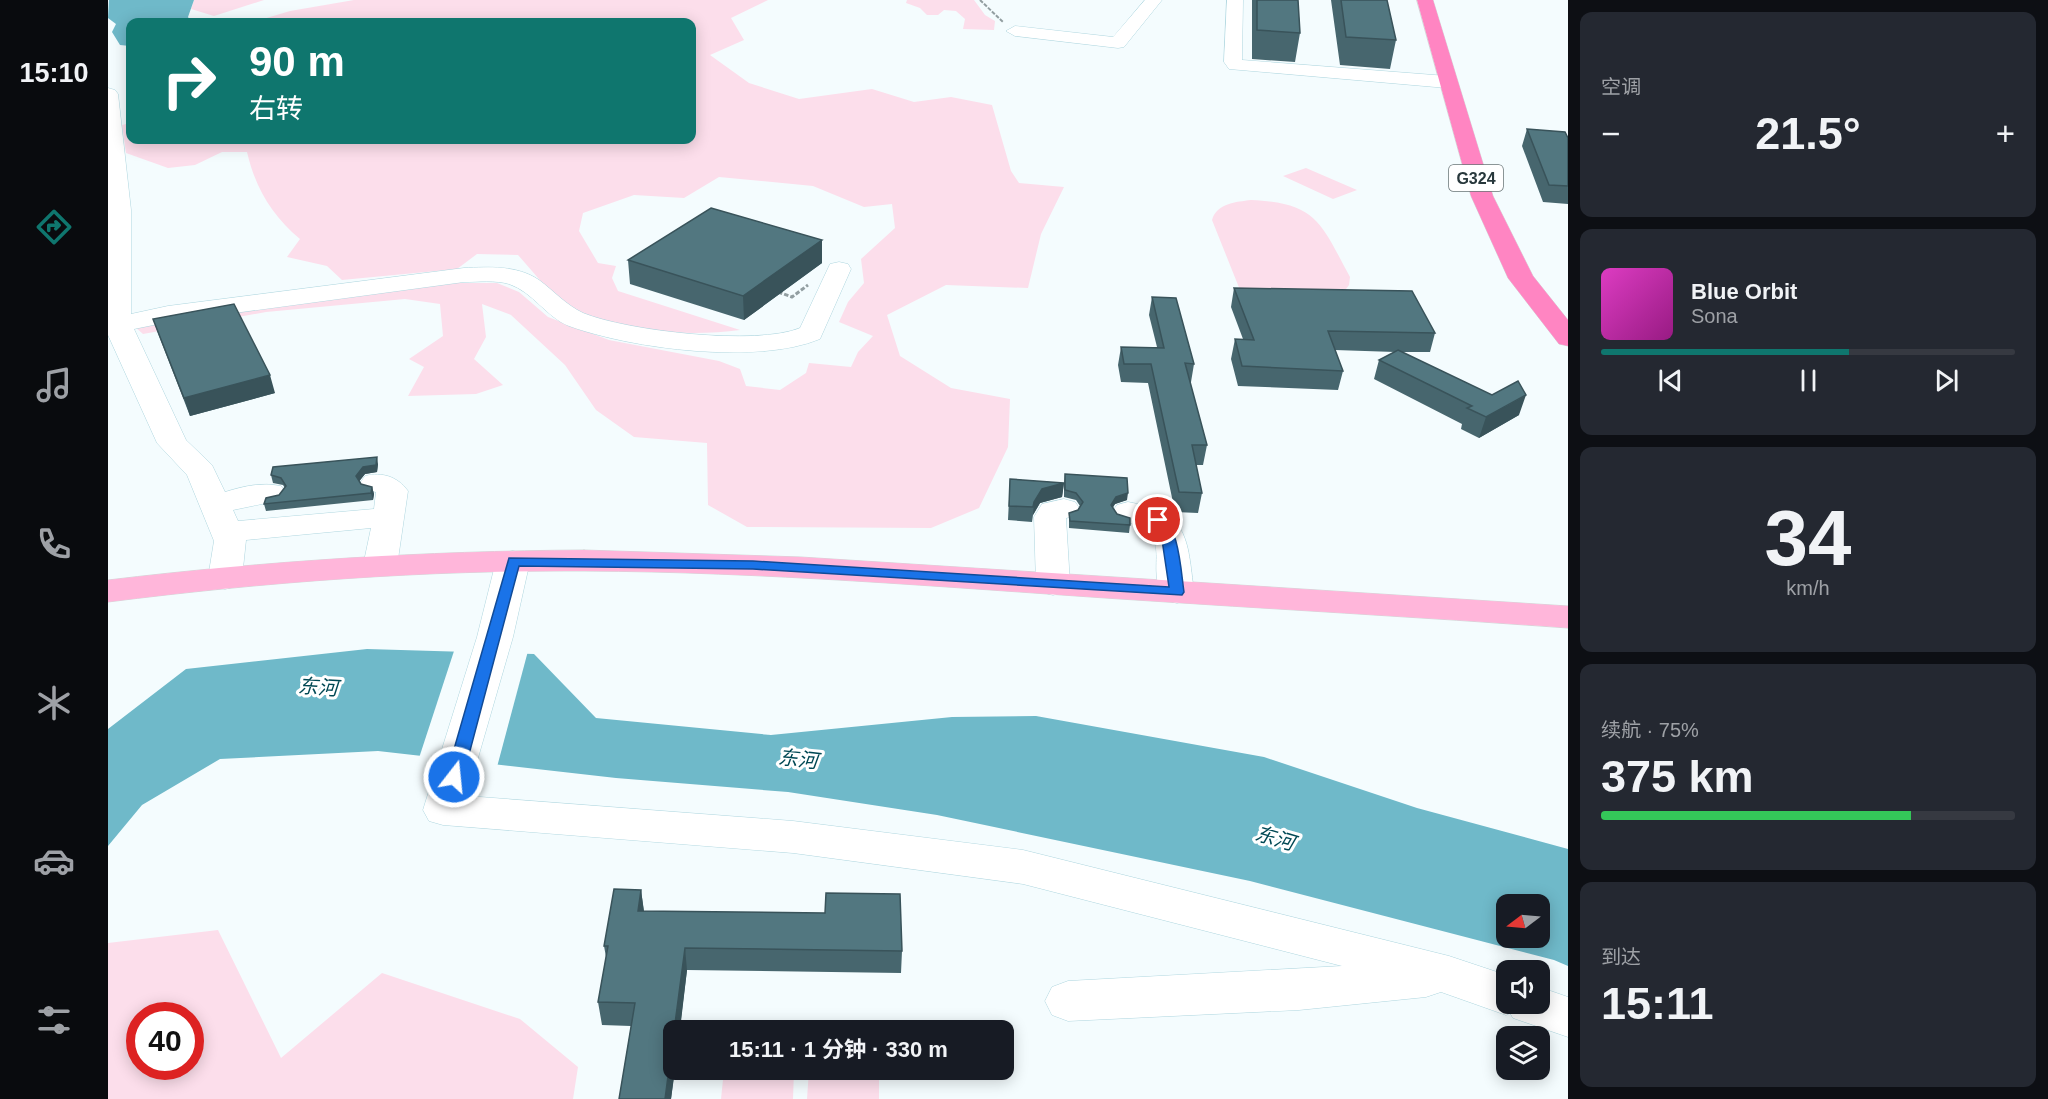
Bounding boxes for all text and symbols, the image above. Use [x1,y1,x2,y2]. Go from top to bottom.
text: 90 m [249,38,345,85]
icon: right [150,42,228,120]
text: 15:10 [19,58,89,88]
text: 空调 [1601,76,1641,98]
text: 右转 [249,94,303,124]
text: 21.5° [1755,108,1861,159]
text: − [1601,115,1620,152]
text: + [1996,115,2015,152]
road number: G324 [1449,165,1503,191]
icon: directions [33,206,75,248]
text: Blue Orbit [1691,279,1797,304]
text: Sona [1691,305,1738,327]
icon: music [33,364,75,406]
icon: previous [1654,364,1687,397]
icon: pause [1792,364,1825,397]
icon: next [1930,364,1963,397]
pin [1132,494,1183,545]
text: 34 [1765,494,1851,582]
icon: arrive [1141,503,1174,536]
icon: phone [33,523,75,565]
text: km/h [1786,577,1830,599]
water label: 东河 [297,675,343,700]
icon: climate [33,682,75,724]
text: 续航 · 75% [1601,719,1699,741]
position arrow [422,745,486,809]
water label: 东河 [777,746,823,772]
text: 375 km [1601,751,1754,802]
water label: 东河 [1253,822,1301,855]
icon: car [33,840,75,882]
north arrow [1496,894,1550,948]
map controls [1496,894,1550,1080]
text: 到达 [1601,946,1641,968]
button: sound [1496,960,1550,1014]
text: 15:11 [1601,978,1714,1029]
icon: filters [33,999,75,1041]
speed limit sign: 40 [126,1002,204,1080]
button: layers [1496,1026,1550,1080]
text: 15:11 · 1 分钟 · 330 m [729,1037,948,1062]

